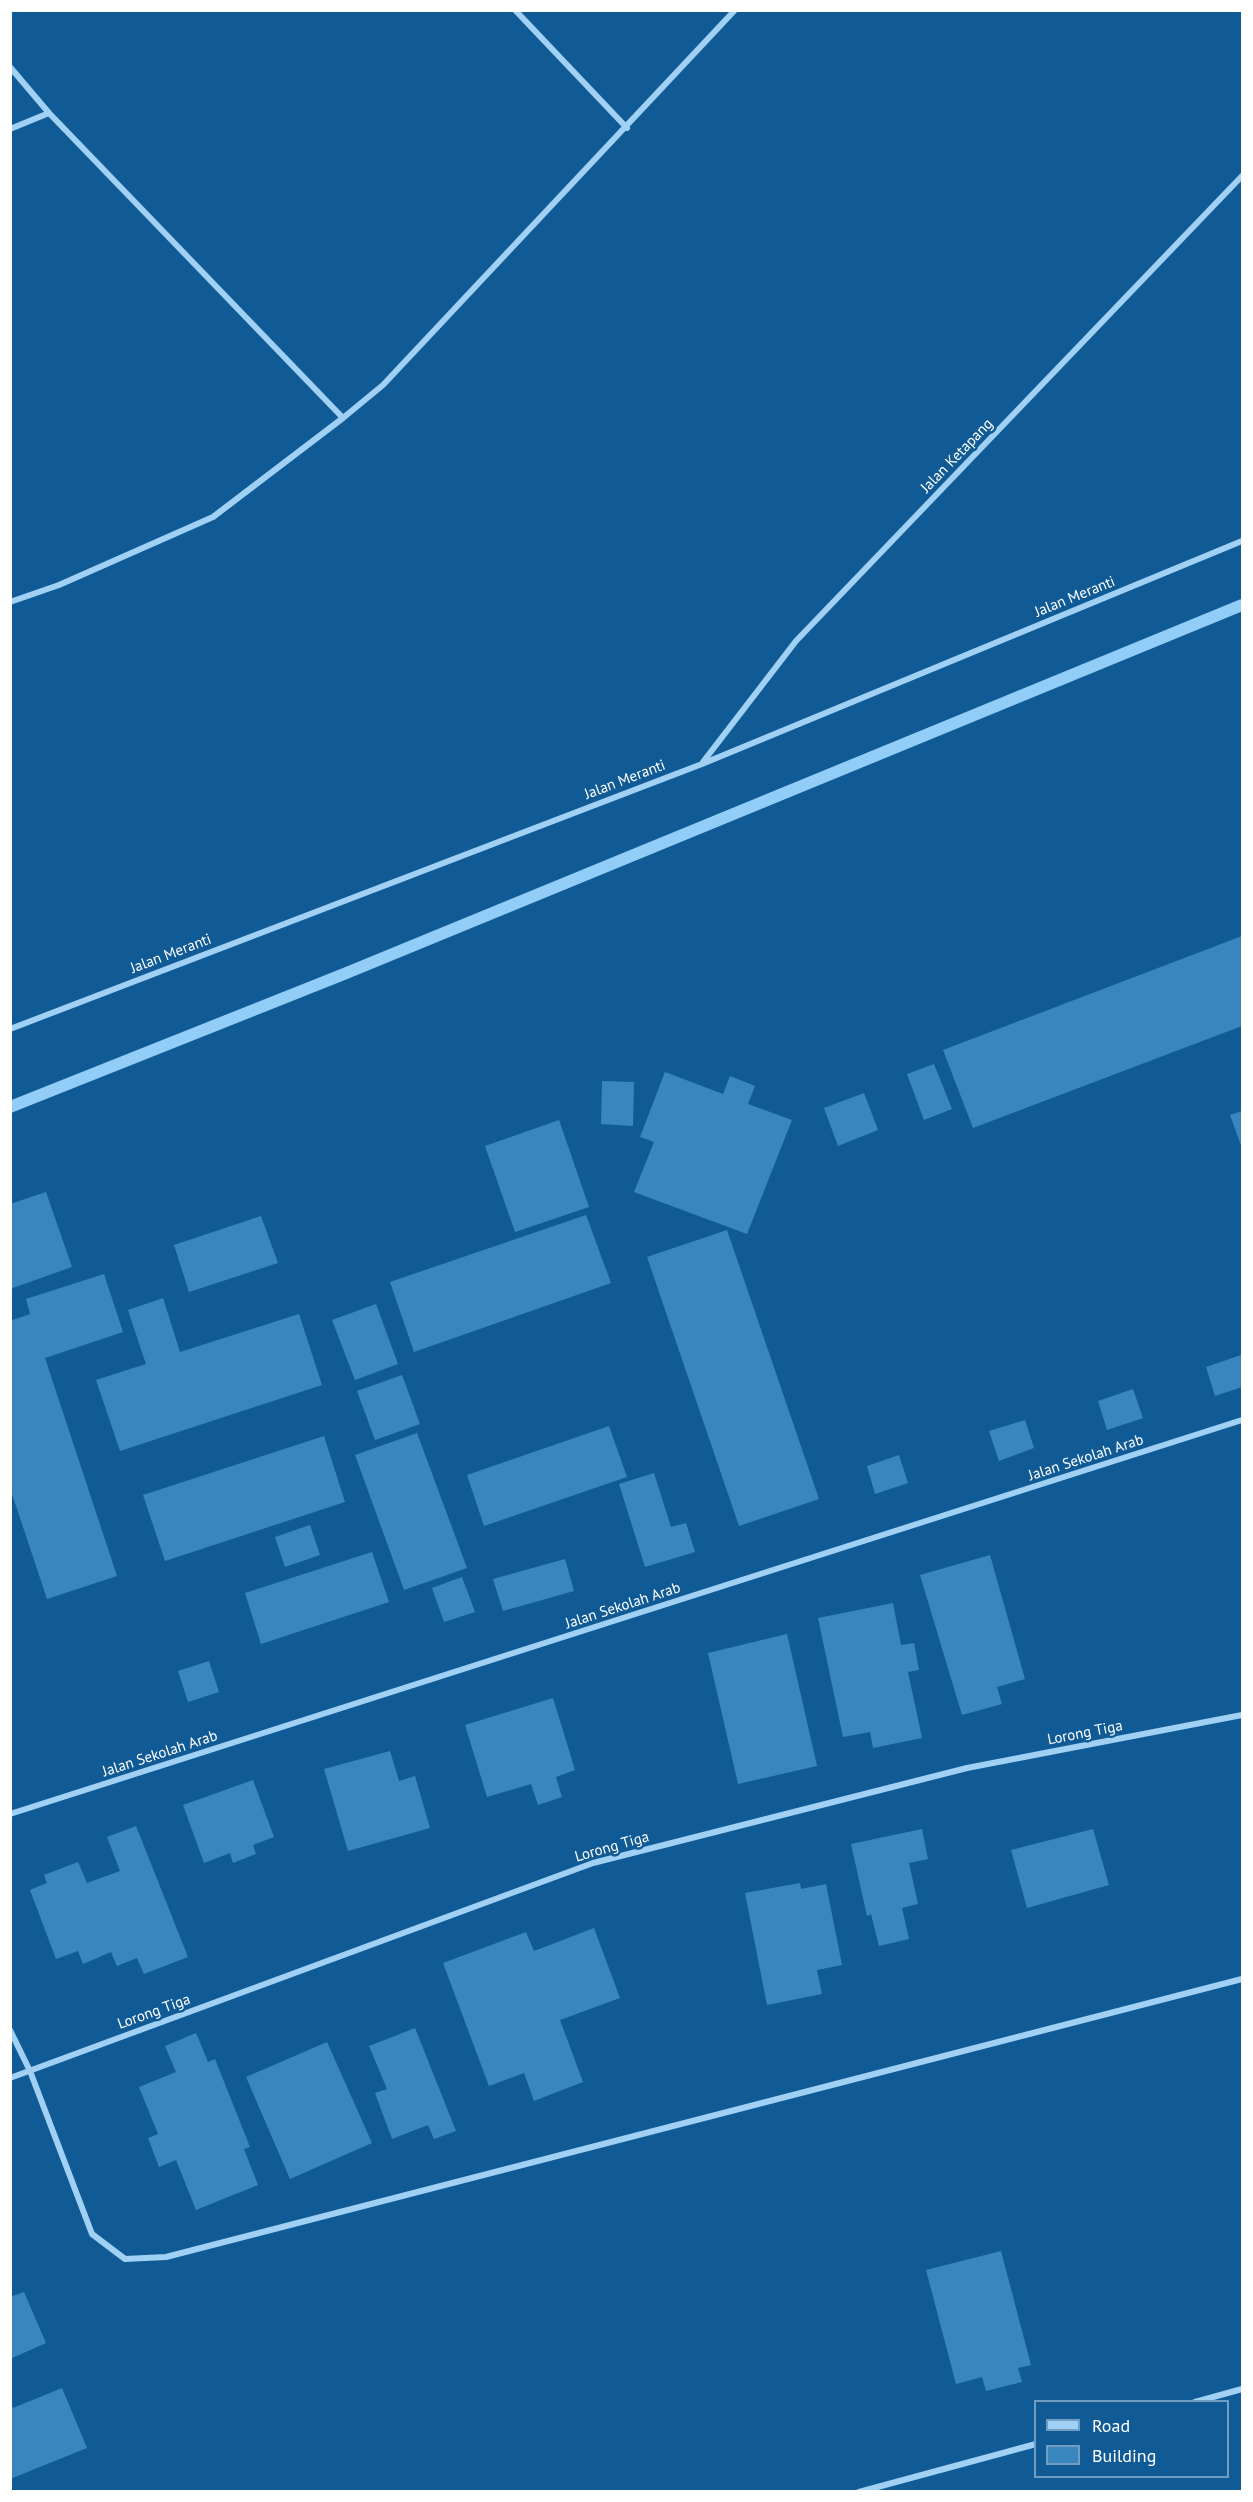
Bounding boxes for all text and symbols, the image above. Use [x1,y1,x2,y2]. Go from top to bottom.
street label: Jalan Ketapang [917,415,997,497]
street label: Jalan Meranti [1032,573,1118,621]
street label: Jalan Meranti [582,756,668,804]
street label: Jalan Meranti [128,930,214,978]
street label: Jalan Sekolah Arab [1026,1431,1146,1485]
street label: Jalan Sekolah Arab [563,1579,683,1633]
street label: Lorong Tiga [1046,1717,1124,1749]
street label: Jalan Sekolah Arab [100,1727,220,1781]
street label: Lorong Tiga [573,1828,651,1866]
street label: Lorong Tiga [115,1991,193,2033]
legend [1034,2400,1229,2478]
text: Road [1092,2414,1130,2437]
text: Building [1092,2444,1156,2467]

